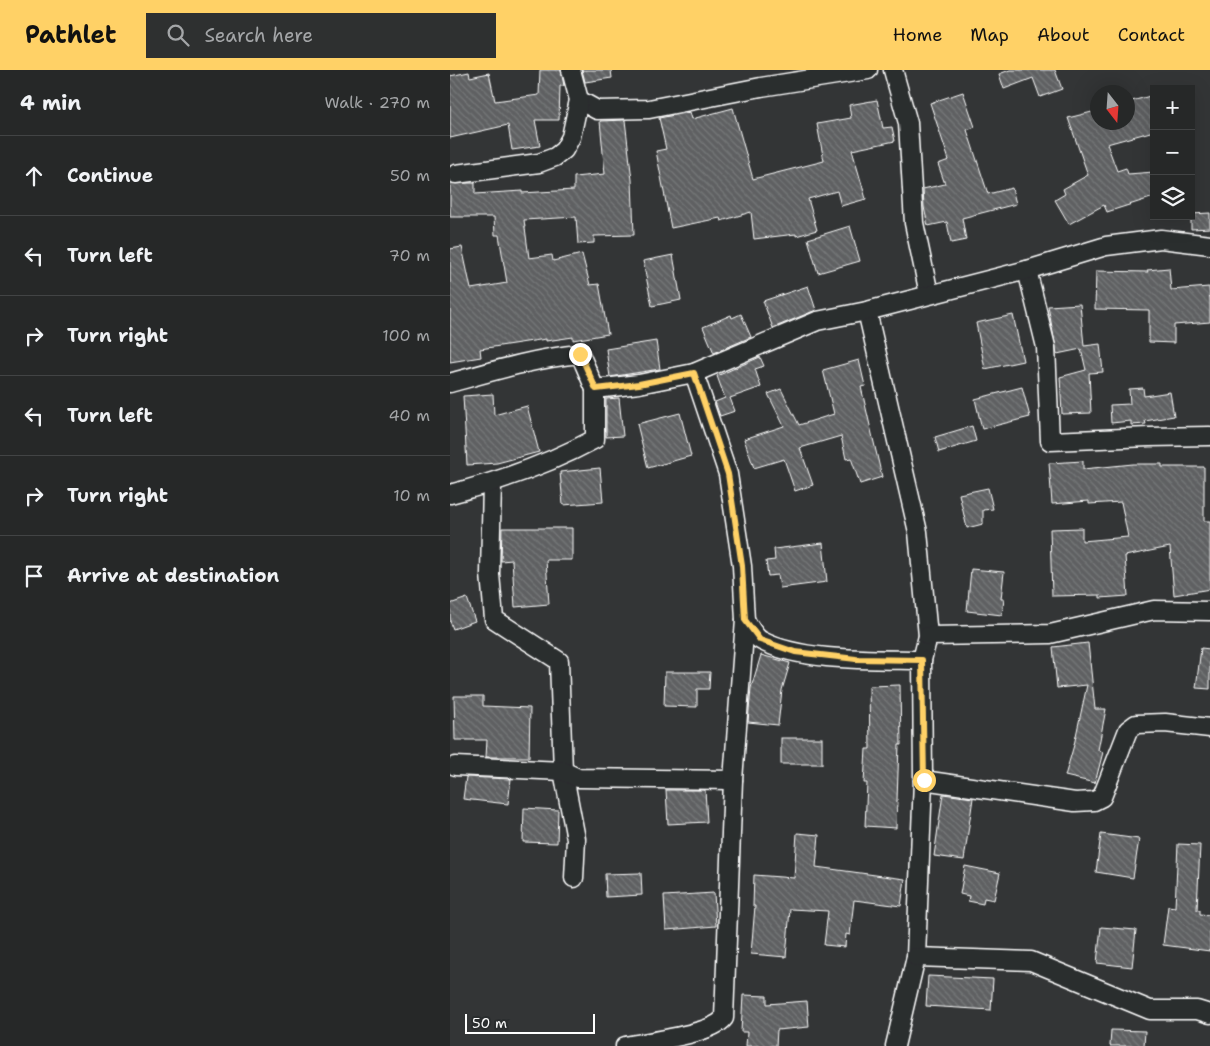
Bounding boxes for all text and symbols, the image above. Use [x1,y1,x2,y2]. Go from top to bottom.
search box [146,13,496,58]
text: Pathlet [25,19,116,51]
icon: search [164,21,192,49]
text: Search here [204,23,313,48]
text: Home [893,23,942,47]
text: Map [970,23,1009,47]
text: About [1037,23,1090,47]
text: Contact [1118,23,1185,47]
north arrow [1090,85,1135,130]
map controls [1150,85,1195,220]
button: + [1150,85,1195,130]
text: 4 min [20,89,81,117]
text: Walk · 270 m [325,92,430,113]
button: − [1150,130,1195,175]
icon: ahead [20,162,48,190]
text: Continue [67,163,153,188]
text: 50 m [390,165,430,186]
button: layers [1150,175,1195,220]
icon: left [20,242,48,270]
text: Turn left [67,243,153,268]
text: 70 m [389,245,430,266]
icon: right [20,322,48,350]
text: Turn right [67,323,168,348]
text: 100 m [382,325,430,346]
route end [569,343,592,366]
icon: left [20,402,48,430]
text: Turn left [67,403,153,428]
text: 40 m [388,405,430,426]
icon: right [20,482,48,510]
text: Turn right [67,483,168,508]
text: 10 m [393,485,430,506]
icon: arrive [20,562,48,590]
text: Arrive at destination [67,563,279,588]
route start [913,769,936,792]
scale bar [465,1011,595,1034]
text: 50 m [472,1014,507,1032]

